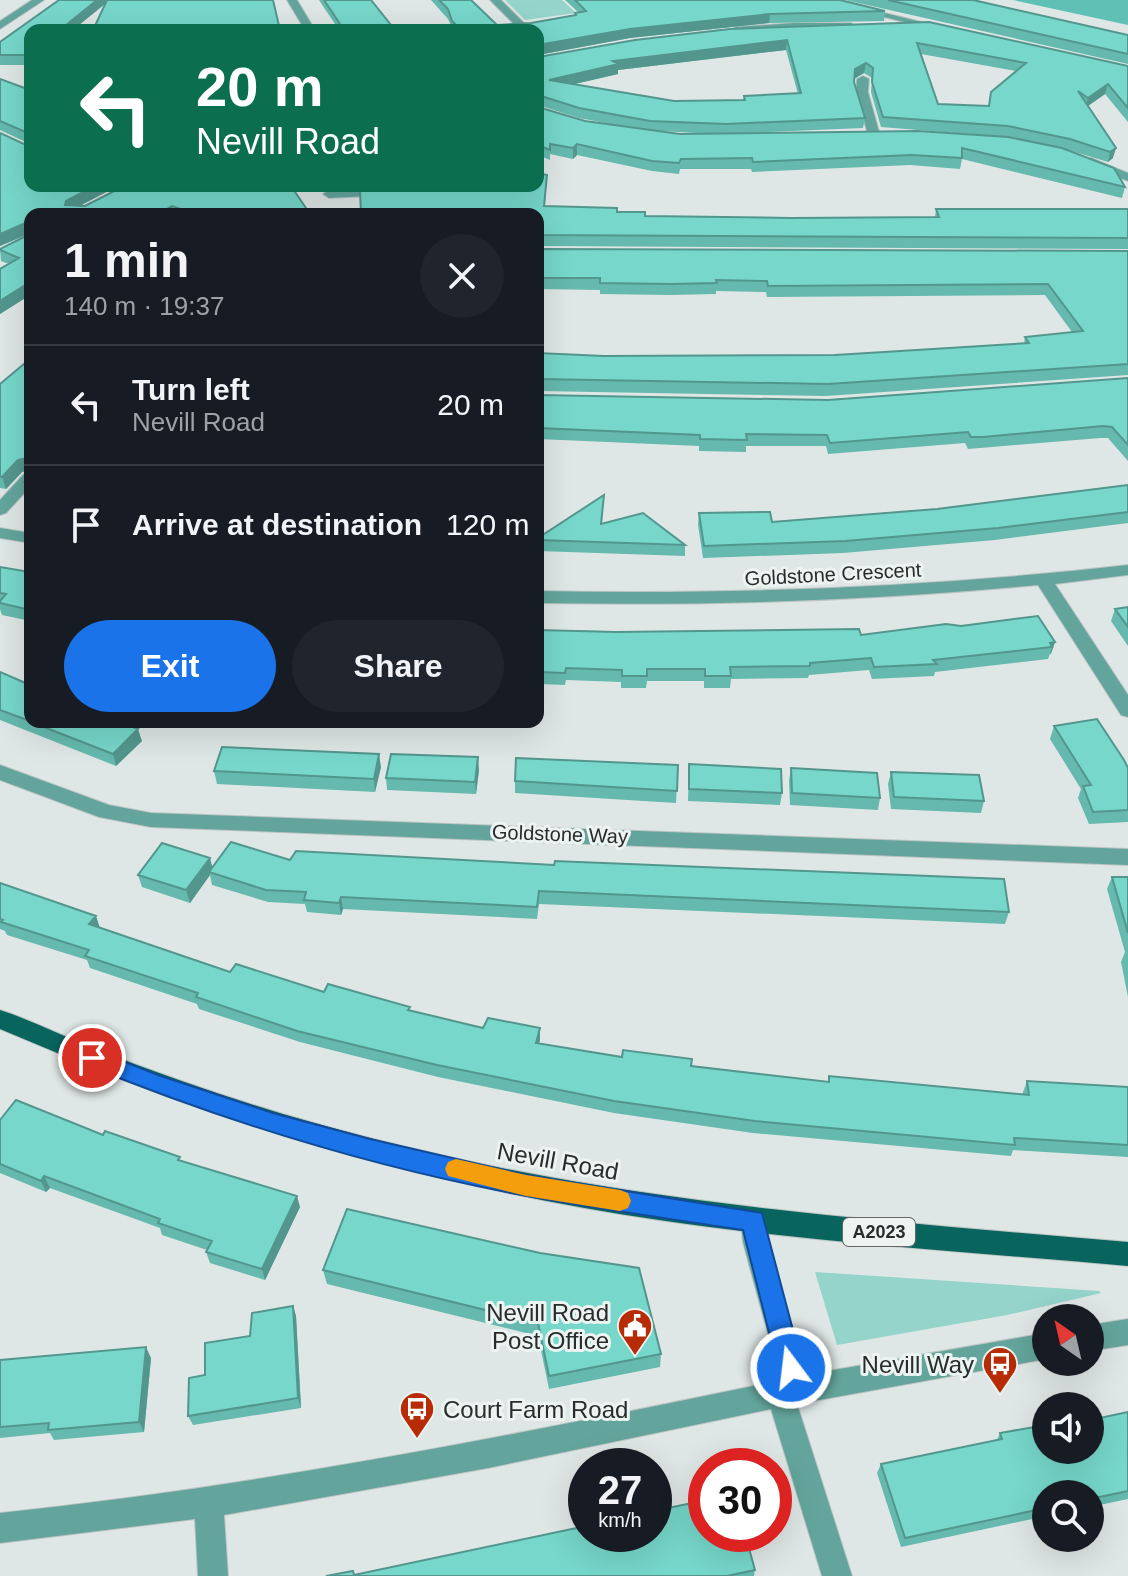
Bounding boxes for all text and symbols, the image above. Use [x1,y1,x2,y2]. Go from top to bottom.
text: 20 m [196,55,324,118]
icon: left [64,56,168,160]
text: Nevill Road [196,121,380,162]
text: 1 min [64,234,189,287]
button: close [420,234,504,318]
text: 140 m · 19:37 [64,291,224,321]
text: Turn left [132,373,250,406]
icon: left [64,383,108,427]
text: 20 m [437,388,504,421]
text: Nevill Road [132,407,265,437]
icon: arrive [64,503,108,547]
text: Arrive at destination [132,508,422,541]
text: 120 m [446,508,529,541]
street label: Goldstone Crescent [744,558,922,590]
button: Exit [64,620,276,712]
button: Share [292,620,504,712]
street label: Goldstone Way [492,821,628,847]
pin [58,1024,126,1092]
icon: arrive [70,1036,114,1080]
street label: Nevill Road [495,1137,621,1185]
road number: A2023 [843,1218,915,1246]
place label: Nevill Road Post Office [486,1299,609,1354]
north arrow [1032,1304,1104,1376]
map controls [1032,1304,1104,1552]
public building icon: Nevill Road Post Office [616,1307,654,1357]
position arrow [749,1326,833,1410]
bus stop icon: Nevill Way [981,1345,1019,1395]
place label: Nevill Way [862,1351,974,1378]
bus stop icon: Court Farm Road [398,1390,436,1440]
button: sound [1032,1392,1104,1464]
place label: Court Farm Road [443,1396,628,1423]
speed limit sign: 30 [688,1448,792,1552]
text: 27 [598,1468,642,1512]
button: search [1032,1480,1104,1552]
text: km/h [598,1509,642,1531]

